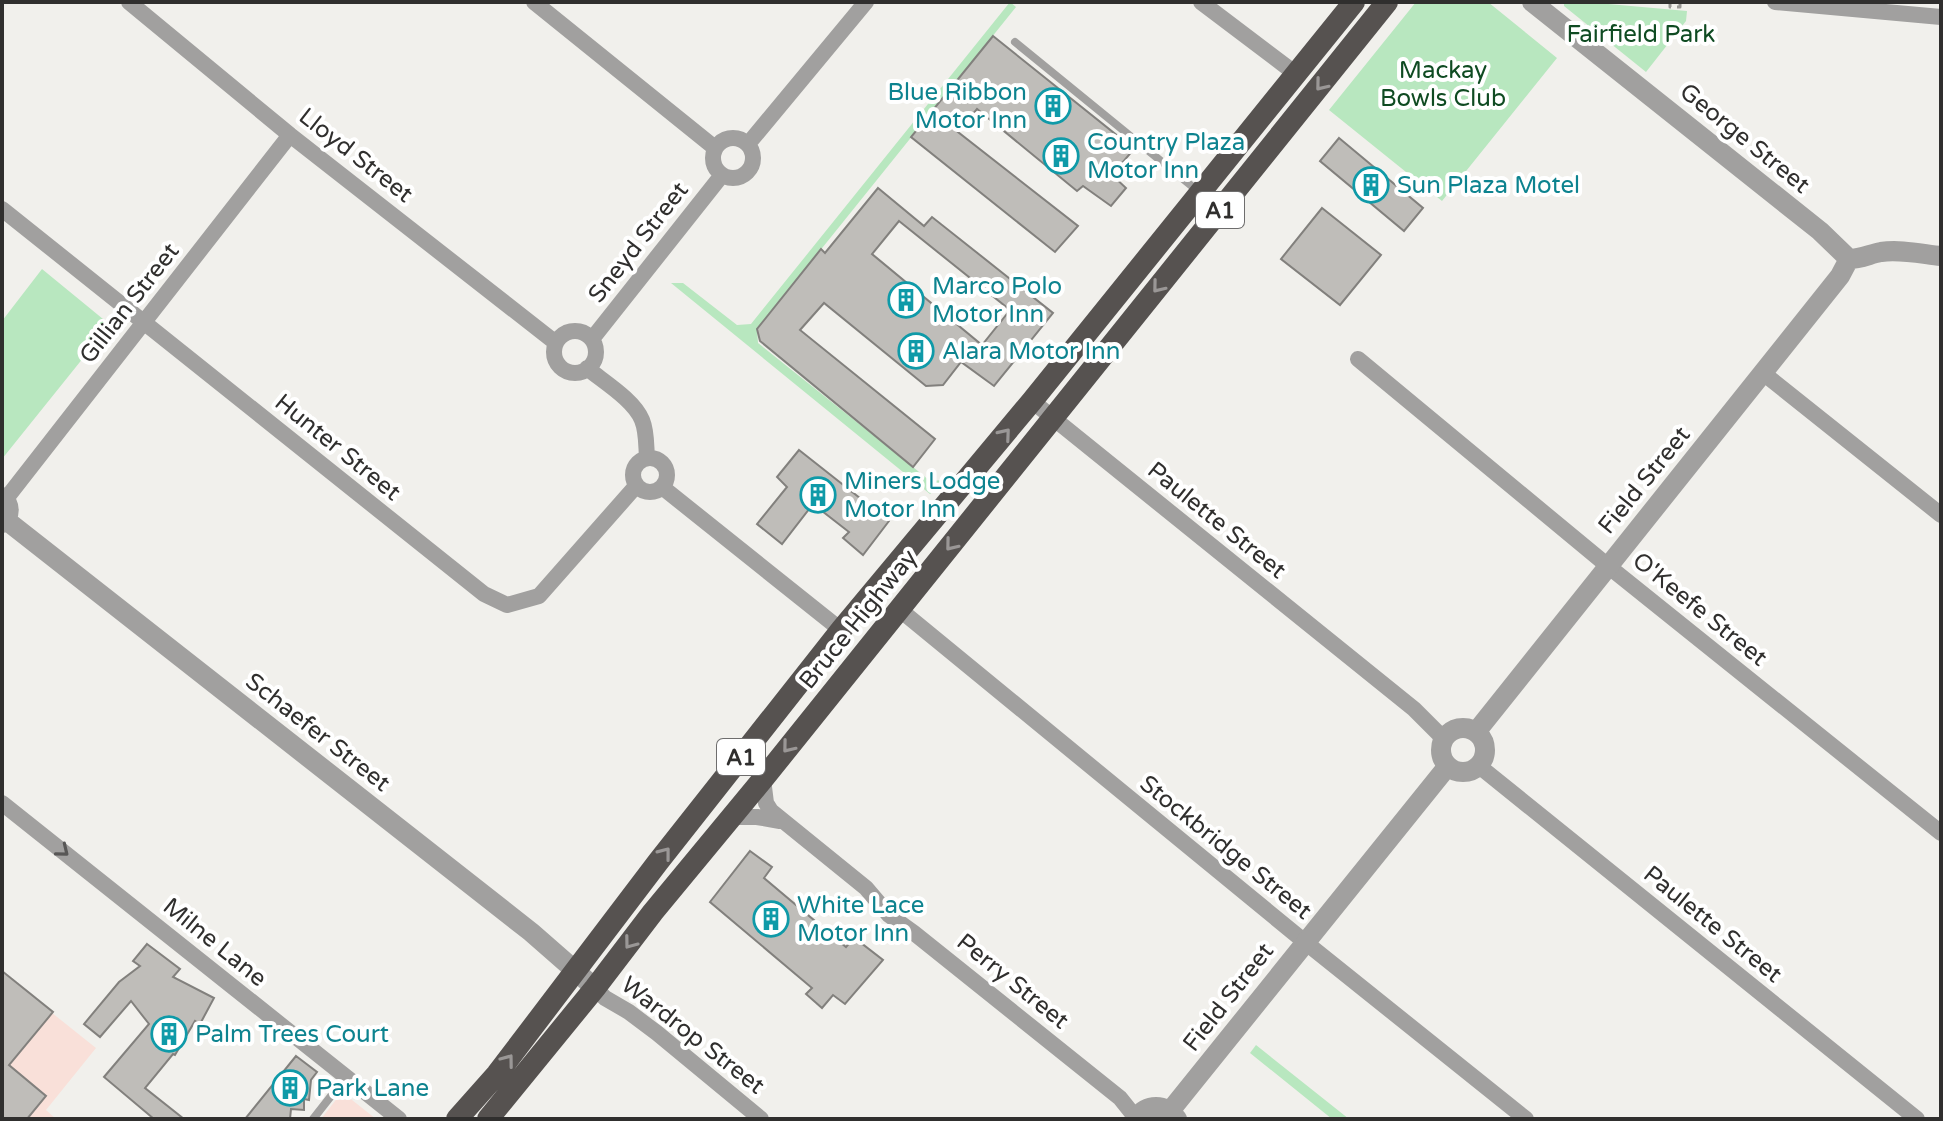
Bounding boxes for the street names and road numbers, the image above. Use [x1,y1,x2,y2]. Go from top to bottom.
street label: George Street [1674,77,1815,200]
street label: Lloyd Street [293,102,419,209]
street label: Sneyd Street [582,176,695,309]
road number: A1 [1196,192,1244,228]
street label: Gillian Street [73,237,185,369]
street label: Hunter Street [269,388,406,507]
street label: Field Street [1592,421,1697,540]
street label: Paulette Street [1142,456,1292,585]
street label: Bruce Highway [793,544,924,695]
street label: O'Keefe Street [1626,546,1773,673]
street label: Schaefer Street [240,667,396,798]
road number: A1 [717,739,765,775]
street label: Stockbridge Street [1134,769,1317,926]
street label: Paulette Street [1638,860,1788,989]
street label: Milne Lane [157,892,272,993]
street label: Perry Street [951,927,1074,1035]
street label: Field Street [1177,937,1280,1057]
street label: Wardrop Street [615,970,770,1100]

